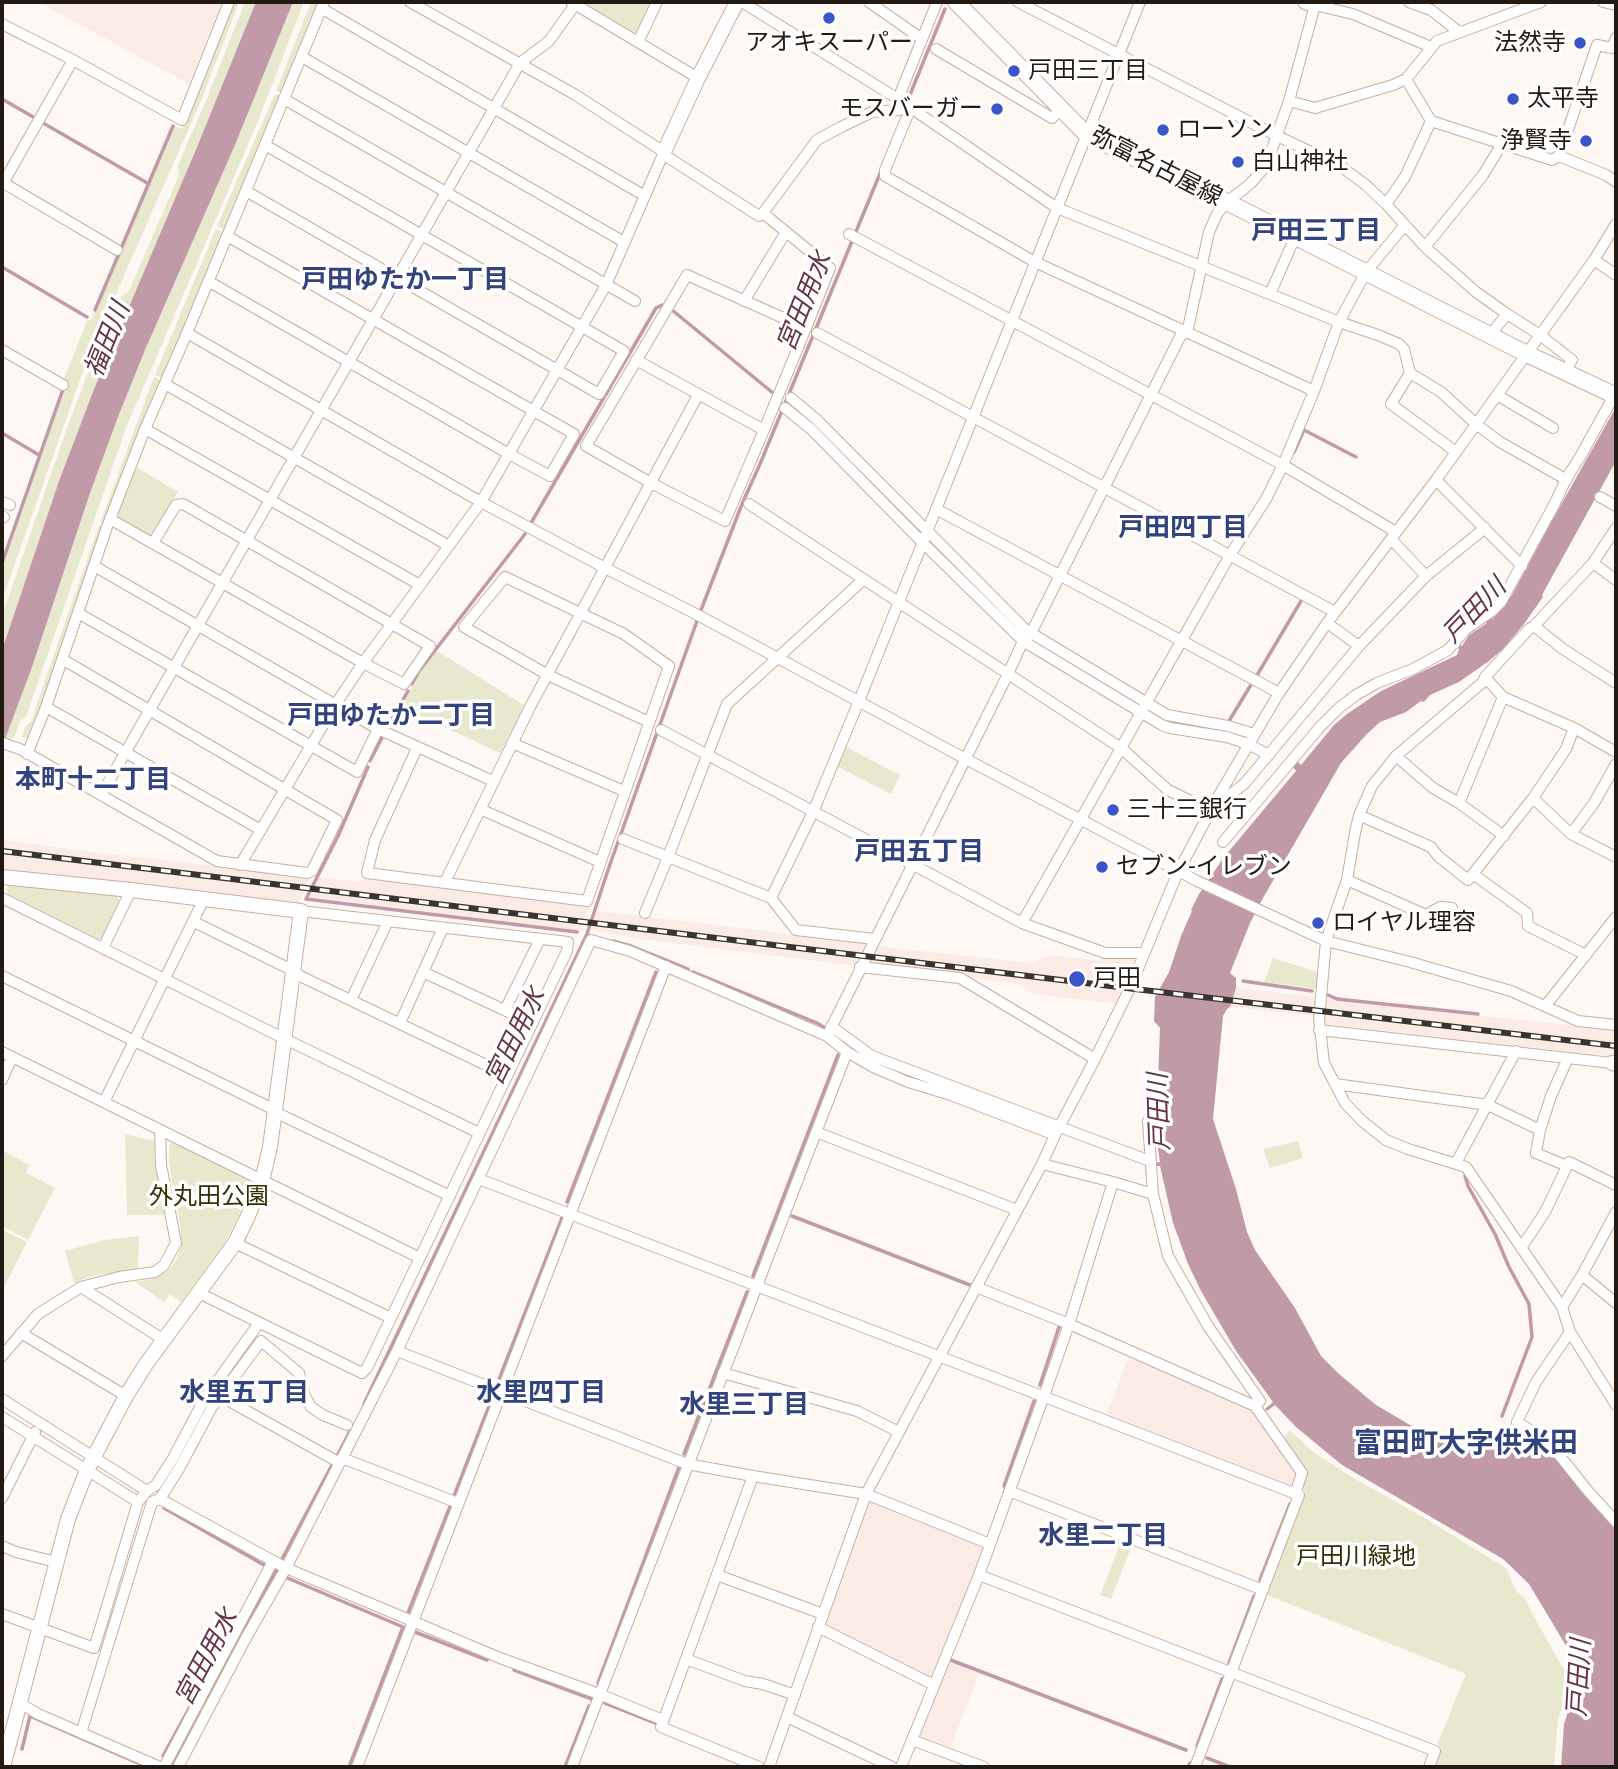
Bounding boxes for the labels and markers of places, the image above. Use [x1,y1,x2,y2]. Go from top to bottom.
marker: アオキスーパー [821,10,837,26]
place label: アオキスーパー [745,29,913,57]
place label: 法然寺 [1494,29,1566,57]
marker: 法然寺 [1572,35,1588,51]
place label: 戸田三丁目 [1028,57,1148,85]
marker: 戸田三丁目 [1006,63,1022,79]
place label: 太平寺 [1527,85,1599,113]
marker: 太平寺 [1505,91,1521,107]
place label: モスバーガー [839,95,983,123]
marker: モスバーガー [989,101,1005,117]
place label: ローソン [1177,116,1273,144]
marker: ローソン [1155,122,1171,138]
place label: 浄賢寺 [1500,127,1572,155]
marker: 浄賢寺 [1578,133,1594,149]
place label: 白山神社 [1252,148,1348,176]
marker: 白山神社 [1230,154,1246,170]
place label: 三十三銀行 [1127,796,1247,824]
marker: 三十三銀行 [1105,802,1121,818]
place label: セブン-イレブン [1116,853,1292,881]
marker: セブン-イレブン [1094,859,1110,875]
place label: ロイヤル理容 [1332,909,1476,937]
marker: ロイヤル理容 [1310,915,1326,931]
place label: 戸田 [1093,965,1141,993]
marker: 戸田 [1067,969,1087,989]

